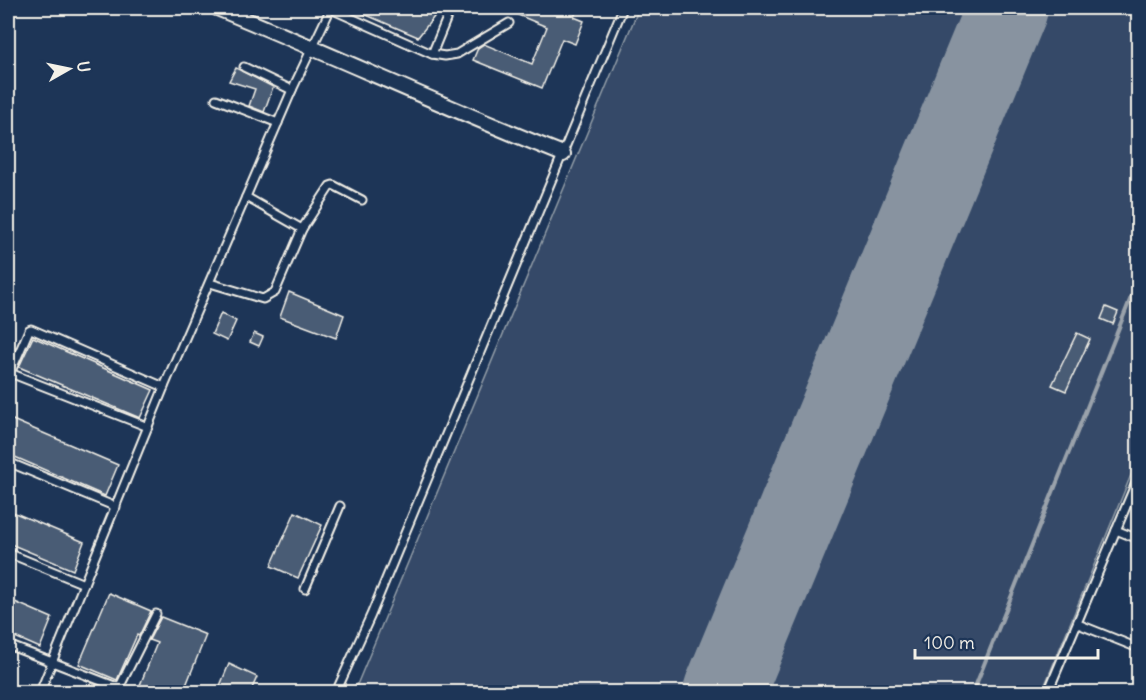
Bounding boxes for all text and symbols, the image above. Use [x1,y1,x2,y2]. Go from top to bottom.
north arrow [39,39,99,99]
text: U [73,60,95,74]
scale bar [915,622,1098,660]
text: 100 m [924,631,975,654]

